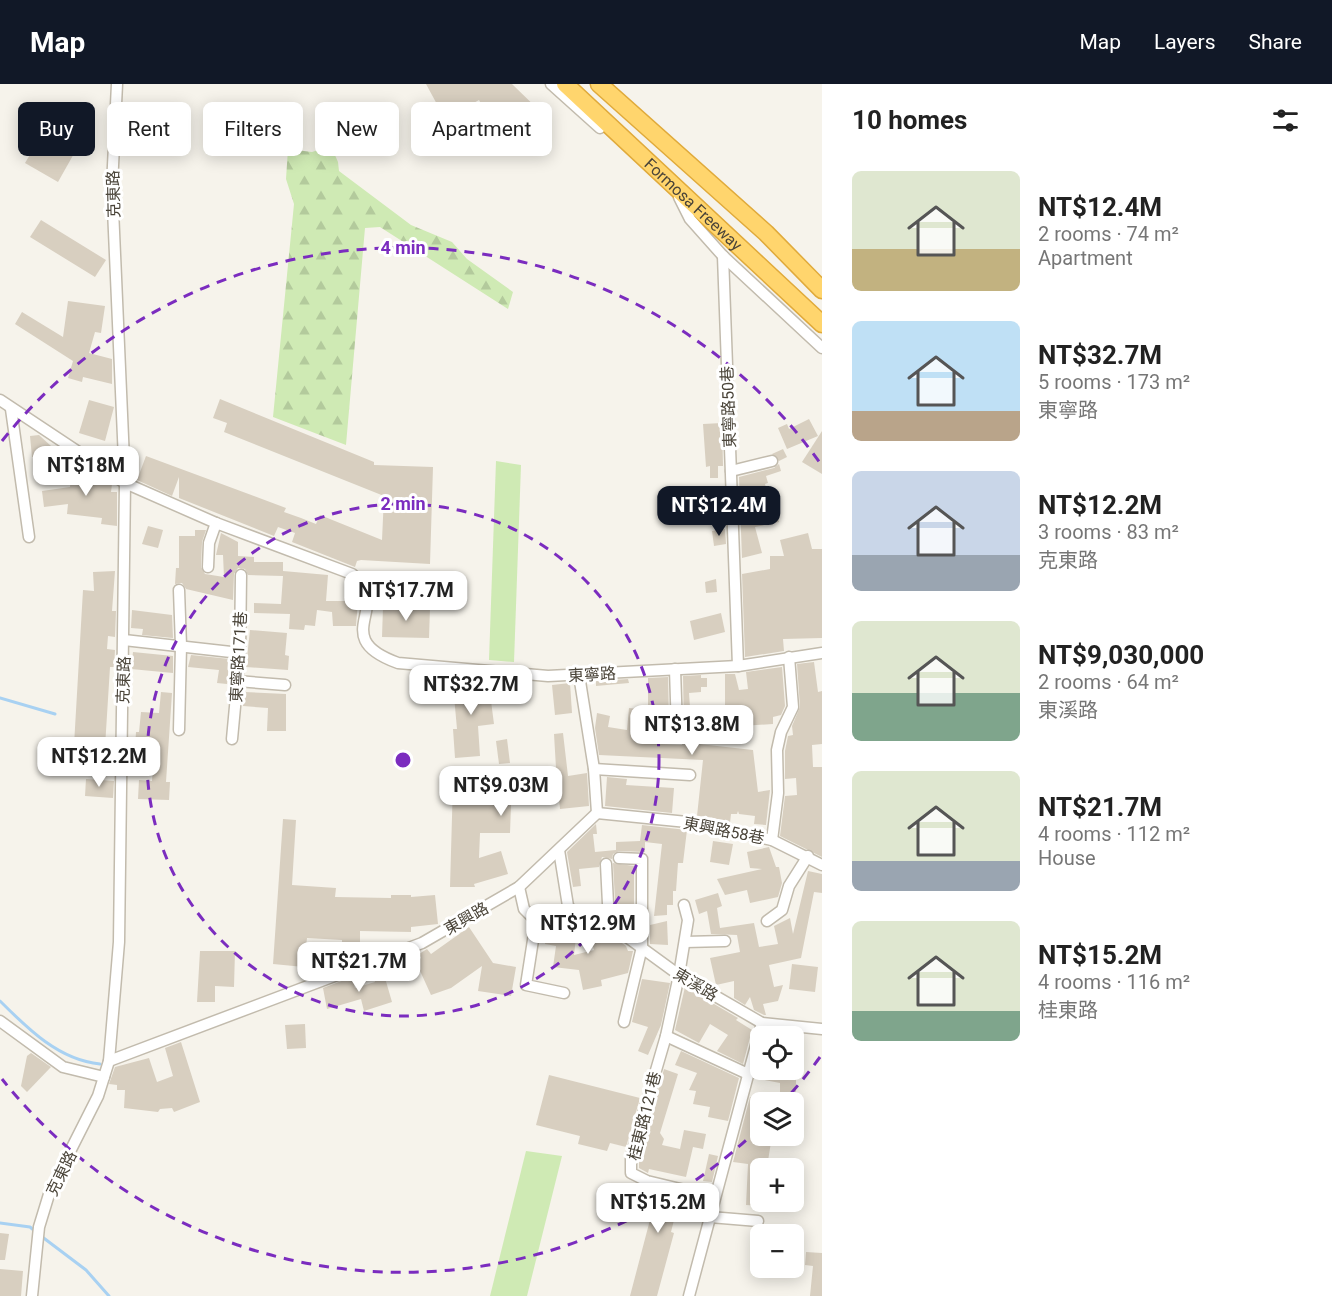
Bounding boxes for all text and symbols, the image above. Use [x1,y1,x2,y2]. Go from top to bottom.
text: Map [30,26,85,59]
text: Map [1079,30,1121,54]
text: Layers [1154,30,1215,54]
text: Share [1248,30,1302,54]
chip: Buy [18,102,95,156]
chip: Rent [107,102,191,156]
chip: Filters [203,102,303,156]
chip: New [315,102,399,156]
chip: Apartment [411,102,552,156]
icon: filters [1269,104,1302,137]
text: 10 homes [852,105,967,135]
street label: Formosa Freeway [641,154,746,255]
street label: 克東路 [104,170,123,218]
text: NT$12.4M [1038,192,1162,222]
icon: home [900,195,972,267]
text: 2 rooms · 74 m² [1038,222,1179,246]
text: 4 min [380,237,426,258]
text: Apartment [1038,246,1133,270]
text: NT$32.7M [1038,340,1162,370]
icon: home [900,345,972,417]
street label: 東寧路50巷 [718,366,739,448]
text: 5 rooms · 173 m² [1038,370,1190,394]
text: 東寧路 [1038,398,1098,422]
pin: NT$18M [37,446,135,497]
text: NT$18M [47,453,125,477]
pin: NT$12.4M [657,486,781,537]
text: NT$12.2M [1038,490,1162,520]
text: 2 min [380,493,426,514]
text: NT$12.4M [671,493,767,517]
icon: home [900,495,972,567]
text: 3 rooms · 83 m² [1038,520,1179,544]
text: 克東路 [1038,548,1098,572]
pin: NT$17.7M [344,571,468,622]
text: NT$17.7M [358,578,454,602]
street label: 東寧路171巷 [227,611,250,703]
text: NT$9,030,000 [1038,640,1204,670]
icon: home [900,645,972,717]
street label: 克東路 [113,656,134,704]
street label: 東寧路 [568,664,616,685]
pin: NT$32.7M [409,665,533,716]
text: 2 rooms · 64 m² [1038,670,1179,694]
text: NT$32.7M [423,672,519,696]
text: 東溪路 [1038,698,1098,722]
pin: NT$13.8M [630,705,754,756]
text: NT$13.8M [644,712,740,736]
pin: NT$12.2M [37,737,161,788]
text: NT$12.2M [51,744,147,768]
centre of rings [393,750,413,770]
pin: NT$9.03M [439,766,563,817]
text: NT$9.03M [453,773,549,797]
text: NT$21.7M [1038,792,1162,822]
icon: home [900,795,972,867]
street label: 東興路58巷 [682,813,766,848]
text: 4 rooms · 112 m² [1038,822,1190,846]
text: House [1038,846,1096,870]
street label: 東興路 [441,898,492,939]
pin: NT$12.9M [526,904,650,955]
text: NT$12.9M [540,911,636,935]
text: NT$15.2M [1038,940,1162,970]
pin: NT$21.7M [297,942,421,993]
icon: home [900,945,972,1017]
text: NT$21.7M [311,949,407,973]
street label: 東溪路 [670,964,721,1005]
text: 4 rooms · 116 m² [1038,970,1190,994]
text: 桂東路 [1038,998,1098,1022]
map controls [750,1026,804,1278]
button: locate [750,1026,804,1080]
street label: 桂東路121巷 [624,1070,665,1163]
button: layers [750,1092,804,1146]
street label: 克東路 [42,1147,81,1199]
button: + [750,1158,804,1212]
pin: NT$15.2M [596,1183,720,1234]
text: NT$15.2M [610,1190,706,1214]
button: − [750,1224,804,1278]

